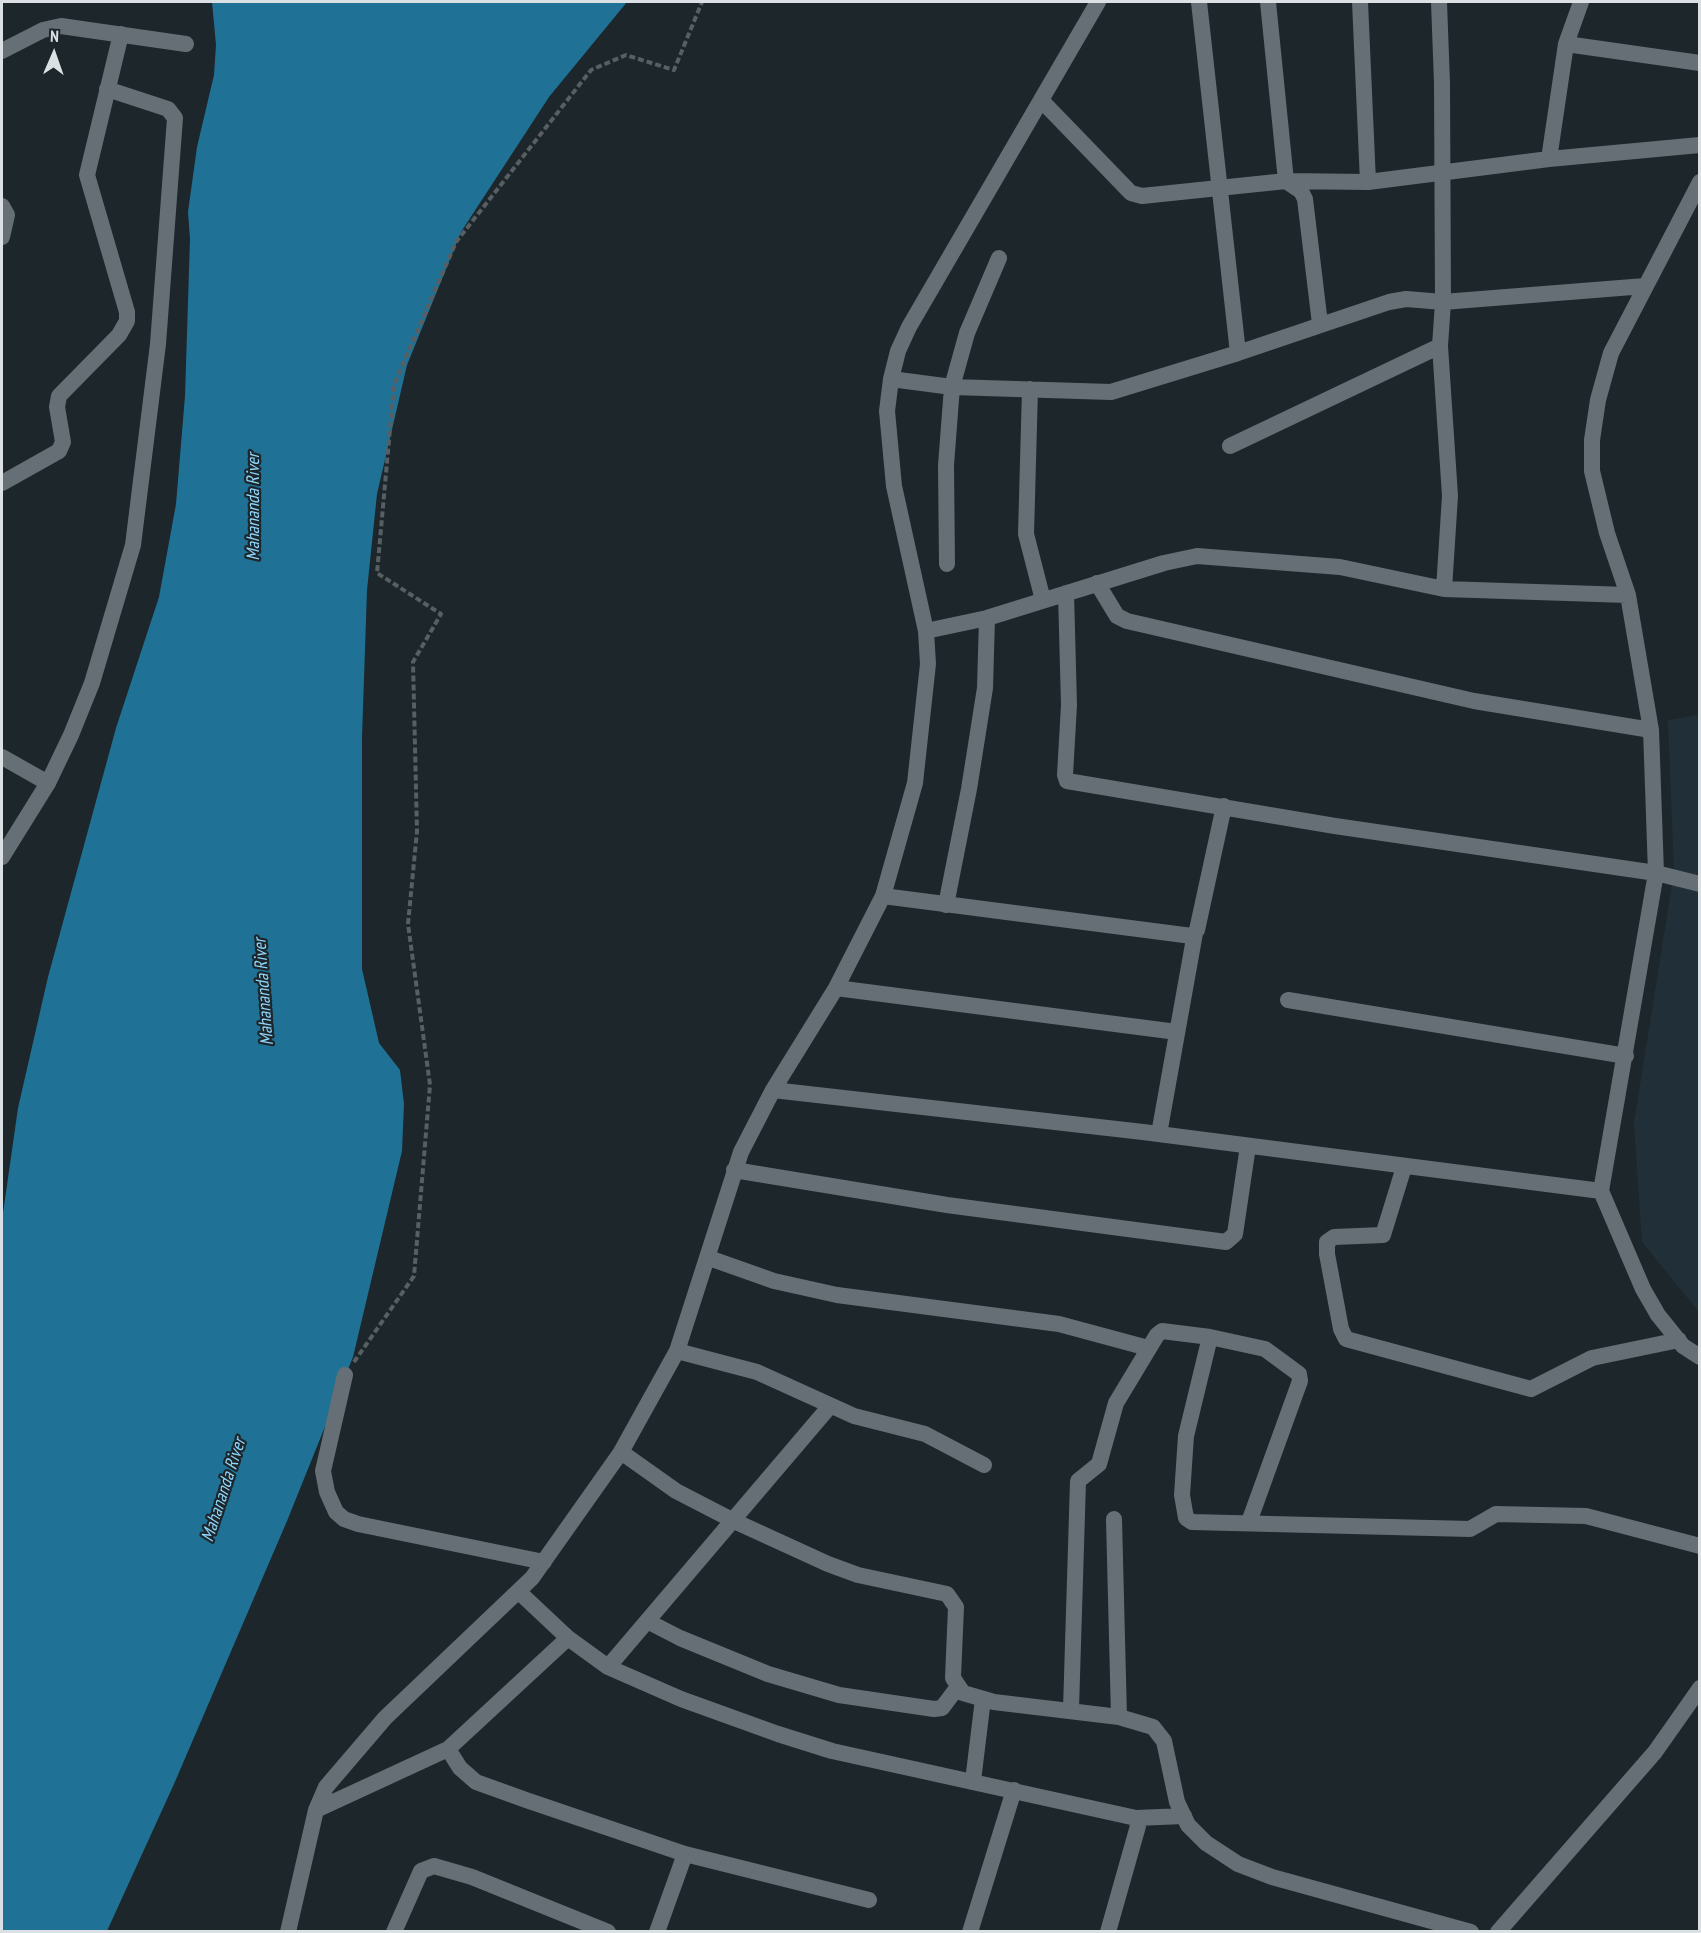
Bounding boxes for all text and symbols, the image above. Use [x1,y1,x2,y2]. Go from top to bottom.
north arrow [24,24,84,84]
text: N [50,26,59,46]
water label: Mahananda River [243,453,265,561]
water label: Mahananda River [249,938,279,1046]
water label: Mahananda River [197,1436,251,1544]

